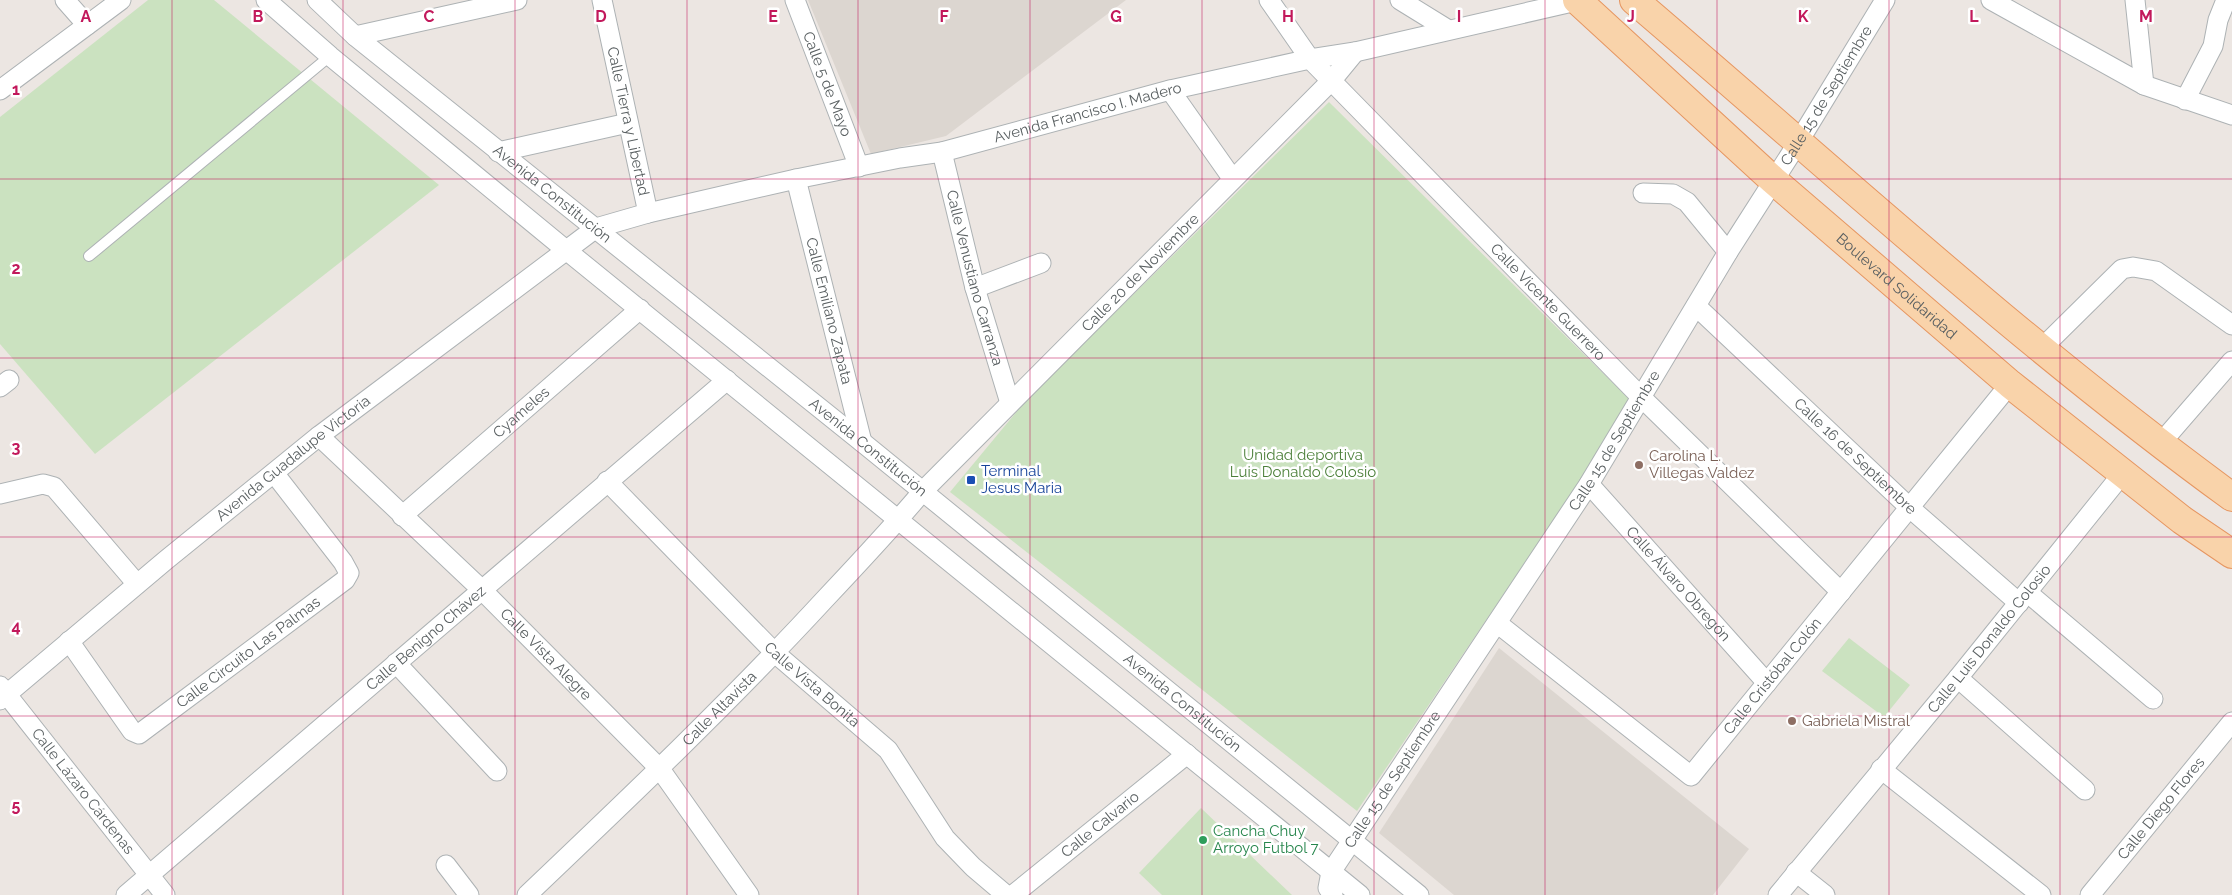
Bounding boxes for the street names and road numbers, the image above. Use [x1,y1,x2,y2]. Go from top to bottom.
street label: Calle 15 de Septiembre [1777,22,1876,169]
street label: Calle 5 de Mayo [799,29,856,139]
street label: Calle Tierra y Libertad [603,45,653,197]
street label: Avenida Francisco I. Madero [992,79,1183,146]
street label: Avenida Constitución [489,141,615,247]
street label: Calle Venustiano Carranza [943,188,1007,368]
street label: Calle 20 de Noviembre [1078,210,1203,335]
street label: Boulevard Solidaridad [1833,229,1960,343]
street label: Calle Emiliano Zapata [802,236,856,386]
street label: Calle Vicente Guerrero [1487,240,1609,364]
street label: Calle 15 de Septiembre [1565,367,1664,514]
street label: Cyameles [489,383,553,442]
street label: Avenida Guadalupe Victoria [212,392,374,525]
street label: Avenida Constitución [806,394,931,500]
street label: Calle 16 de Septiembre [1790,394,1920,519]
street label: Calle Álvaro Obregón [1622,523,1734,645]
street label: Calle Luis Donaldo Colosio [1924,561,2055,717]
street label: Calle Benigno Chávez [362,582,489,694]
street label: Calle Circuito Las Palmas [173,593,324,712]
street label: Calle Vista Alegre [496,605,596,704]
street label: Calle Cristóbal Colón [1720,614,1825,738]
street label: Calle Vista Bonita [760,638,864,731]
street label: Avenida Constitución [1120,650,1245,756]
street label: Calle Altavista [679,668,760,750]
street label: Calle 15 de Septiembre [1341,707,1445,851]
street label: Calle Lázaro Cárdenas [28,725,138,858]
street label: Calle Diego Flores [2114,754,2208,863]
street label: Calle Calvario [1057,788,1143,861]

